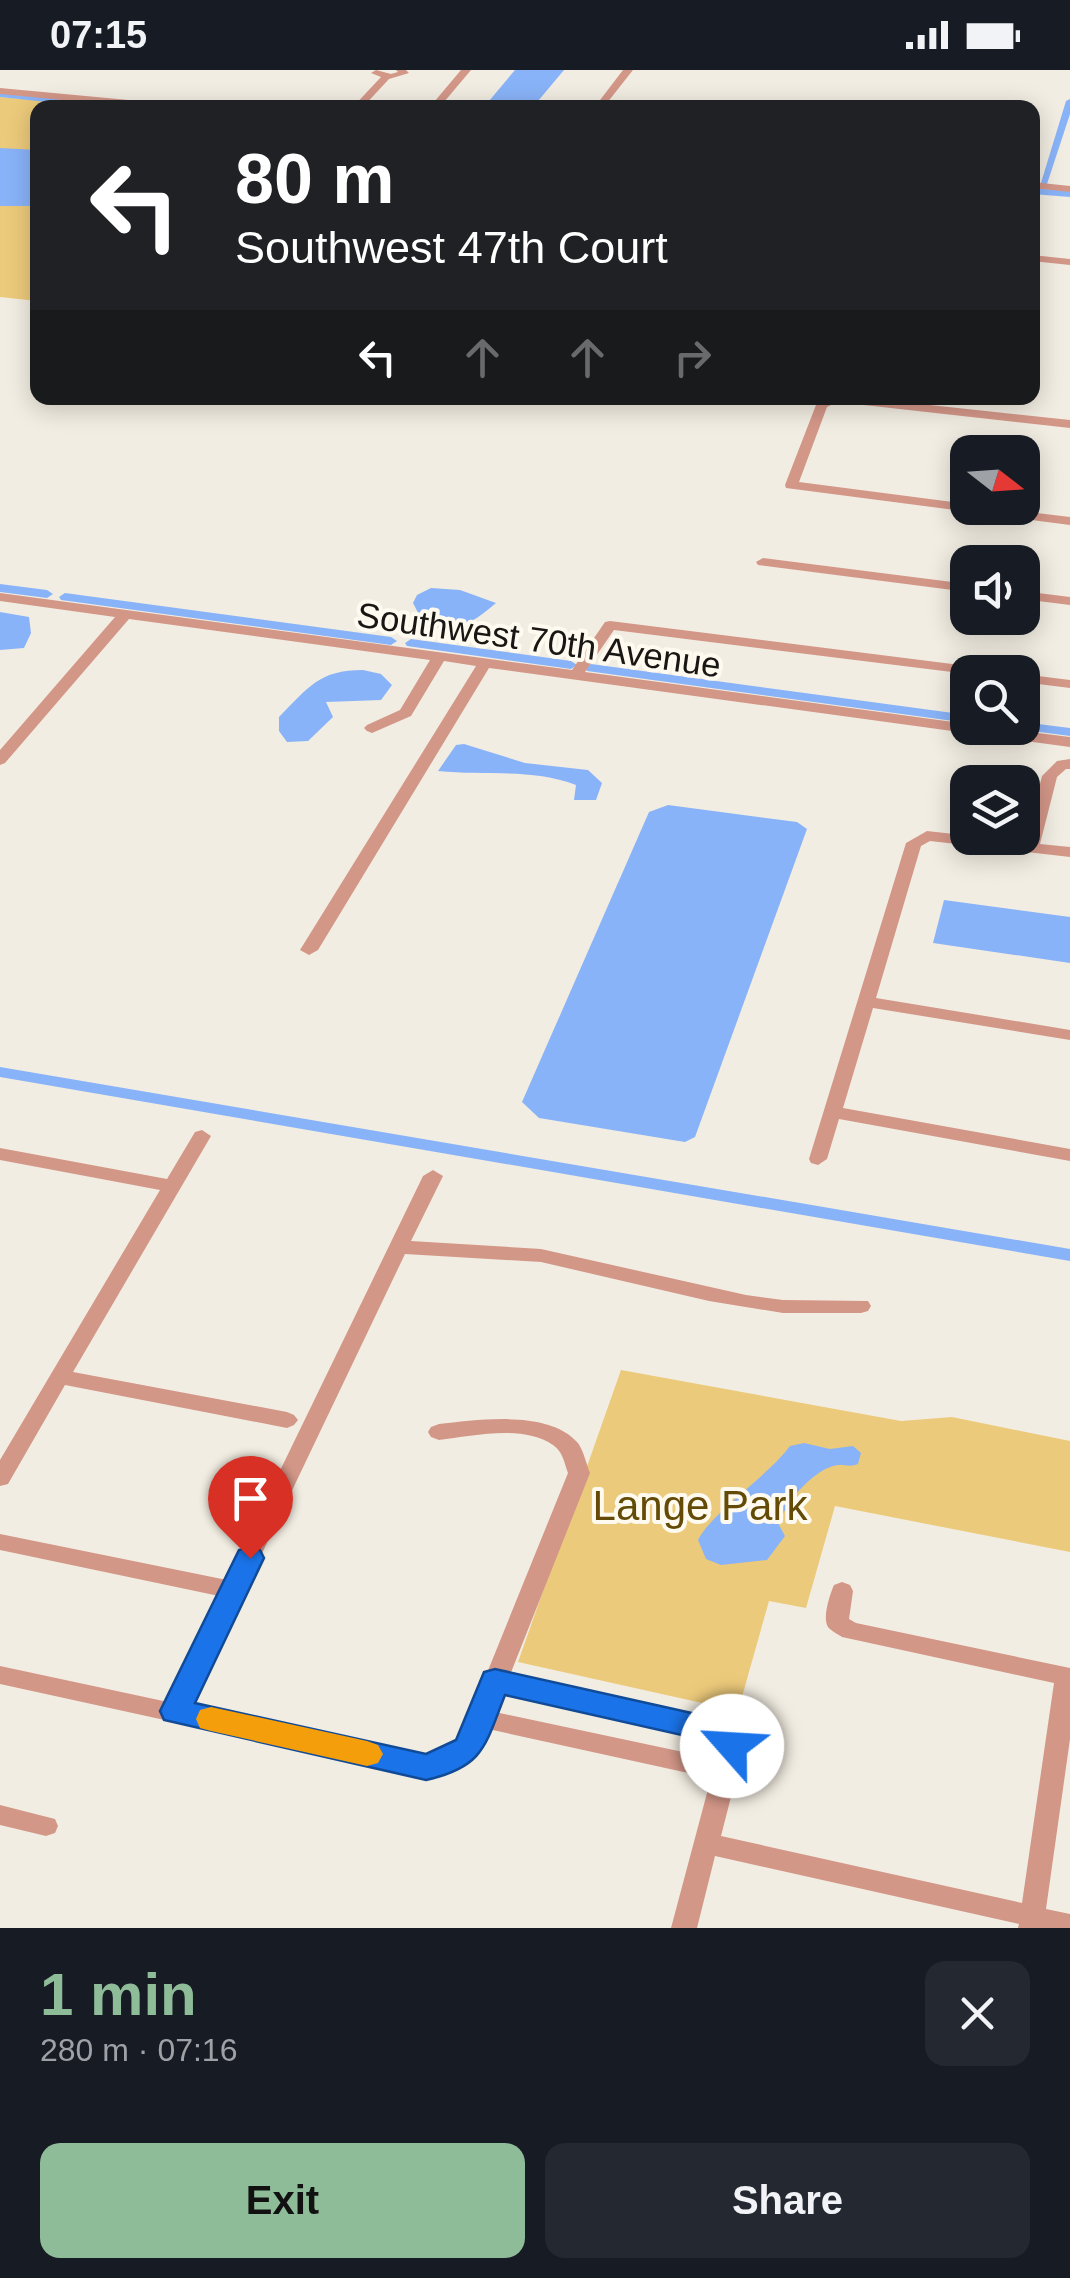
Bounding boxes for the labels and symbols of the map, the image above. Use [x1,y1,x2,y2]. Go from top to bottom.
north arrow [950,435,1040,525]
street label: Southwest 70th Avenue [355,595,724,684]
pin [208,1456,293,1559]
park label: Lange Park [593,1482,808,1529]
position arrow [680,1694,784,1798]

